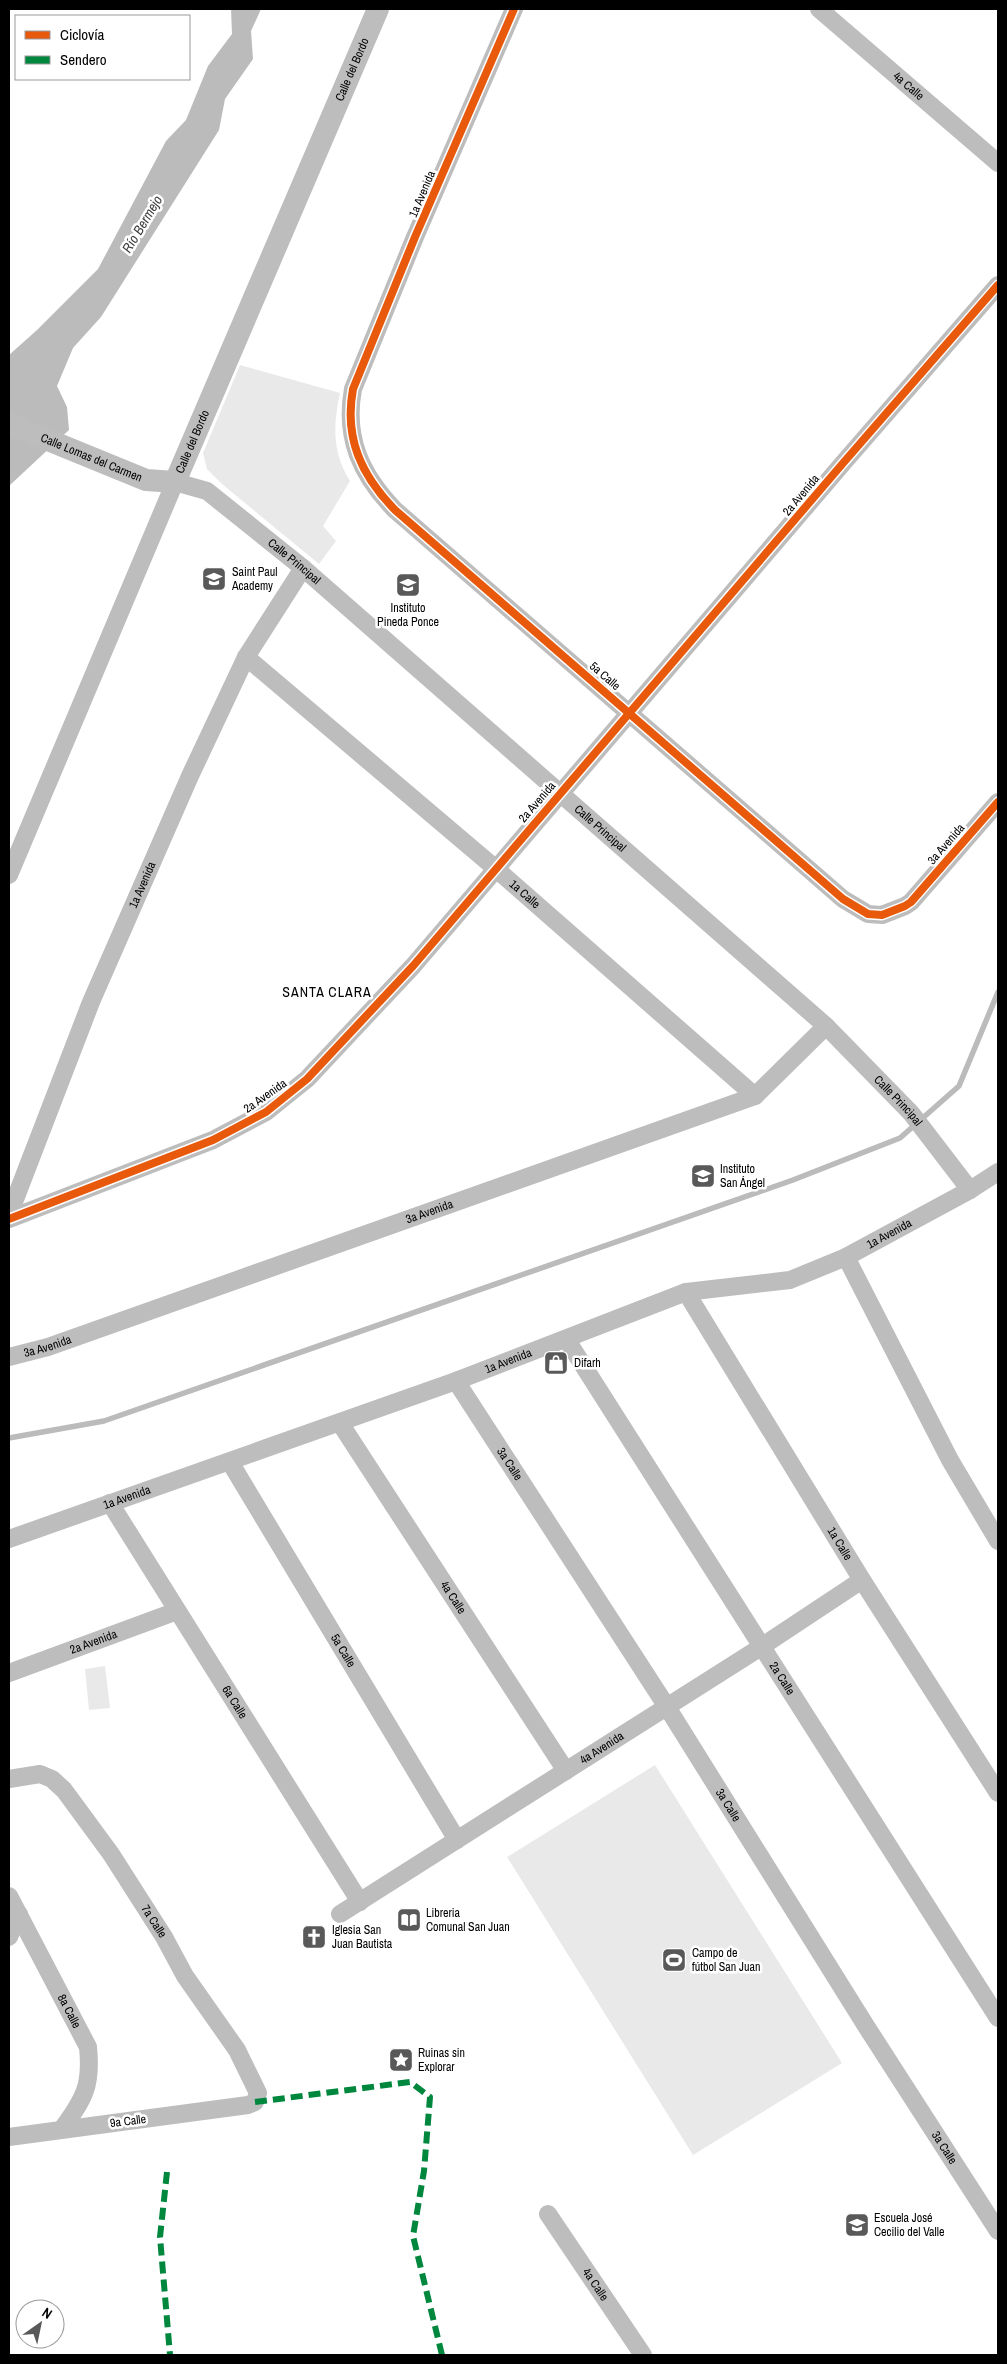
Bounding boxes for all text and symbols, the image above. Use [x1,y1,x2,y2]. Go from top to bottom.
legend [15,15,190,80]
text: Ciclovía [60,24,105,45]
street label: Calle del Bordo [331,35,373,104]
text: Sendero [60,49,107,70]
street label: 4a Calle [890,68,927,104]
street label: 1a Avenida [405,168,439,220]
water label: Río Bermejo [118,192,166,256]
street label: Calle del Bordo [172,407,213,476]
street label: Calle Lomas del Carmen [38,430,145,486]
street label: 2a Avenida [779,471,823,519]
street label: Calle Principal [264,535,324,588]
place label: Saint Paul Academy [231,564,277,594]
school or university icon: Saint Paul Academy [201,566,227,592]
school or university icon: Instituto Pineda Ponce [395,572,421,598]
place label: Instituto Pineda Ponce [377,600,439,630]
street label: 5a Calle [586,658,624,694]
street label: 2a Avenida [515,778,559,826]
street label: Calle Principal [571,801,630,855]
street label: 3a Avenida [924,820,968,868]
street label: 1a Avenida [125,859,160,911]
street label: 1a Calle [506,876,544,912]
district label: SANTA CLARA [282,983,372,1001]
street label: Calle Principal [870,1072,926,1129]
street label: 2a Avenida [240,1075,290,1117]
place label: Instituto San Ángel [720,1161,765,1191]
school or university icon: Instituto San Ángel [690,1163,716,1189]
street label: 3a Avenida [404,1196,456,1227]
street label: 1a Avenida [864,1215,915,1252]
street label: 3a Avenida [22,1331,74,1361]
street label: 1a Avenida [482,1344,534,1377]
shop icon: Difarh [543,1350,569,1376]
place label: Difarh [574,1355,601,1371]
street label: 3a Calle [493,1445,526,1484]
street label: 1a Avenida [101,1481,153,1513]
street label: 1a Calle [824,1524,856,1563]
street label: 4a Calle [437,1578,470,1617]
street label: 2a Avenida [68,1626,120,1658]
street label: 5a Calle [327,1631,359,1670]
street label: 2a Calle [766,1659,799,1698]
street label: 6a Calle [218,1683,251,1722]
street label: 4a Avenida [577,1728,627,1768]
street label: 3a Calle [712,1786,745,1825]
street label: 7a Calle [138,1902,170,1941]
place label: Libreria Comunal San Juan [426,1905,510,1935]
library icon: Libreria Comunal San Juan [396,1907,422,1933]
place label: Iglesia San Juan Bautista [332,1922,393,1952]
church icon: Iglesia San Juan Bautista [301,1924,327,1950]
place label: Campo de fútbol San Juan [692,1945,760,1975]
sports icon: Campo de fútbol San Juan [661,1947,687,1973]
street label: 8a Calle [54,1991,85,2031]
place label: Ruinas sin Explorar [418,2045,465,2075]
place icon: Ruinas sin Explorar [388,2047,414,2073]
street label: 9a Calle [109,2111,147,2131]
street label: 3a Calle [928,2128,961,2167]
place label: Escuela José Cecilio del Valle [874,2210,944,2240]
school or university icon: Escuela José Cecilio del Valle [844,2212,870,2238]
street label: 4a Calle [579,2265,612,2304]
north arrow [15,2299,65,2349]
text: N [39,2303,55,2323]

